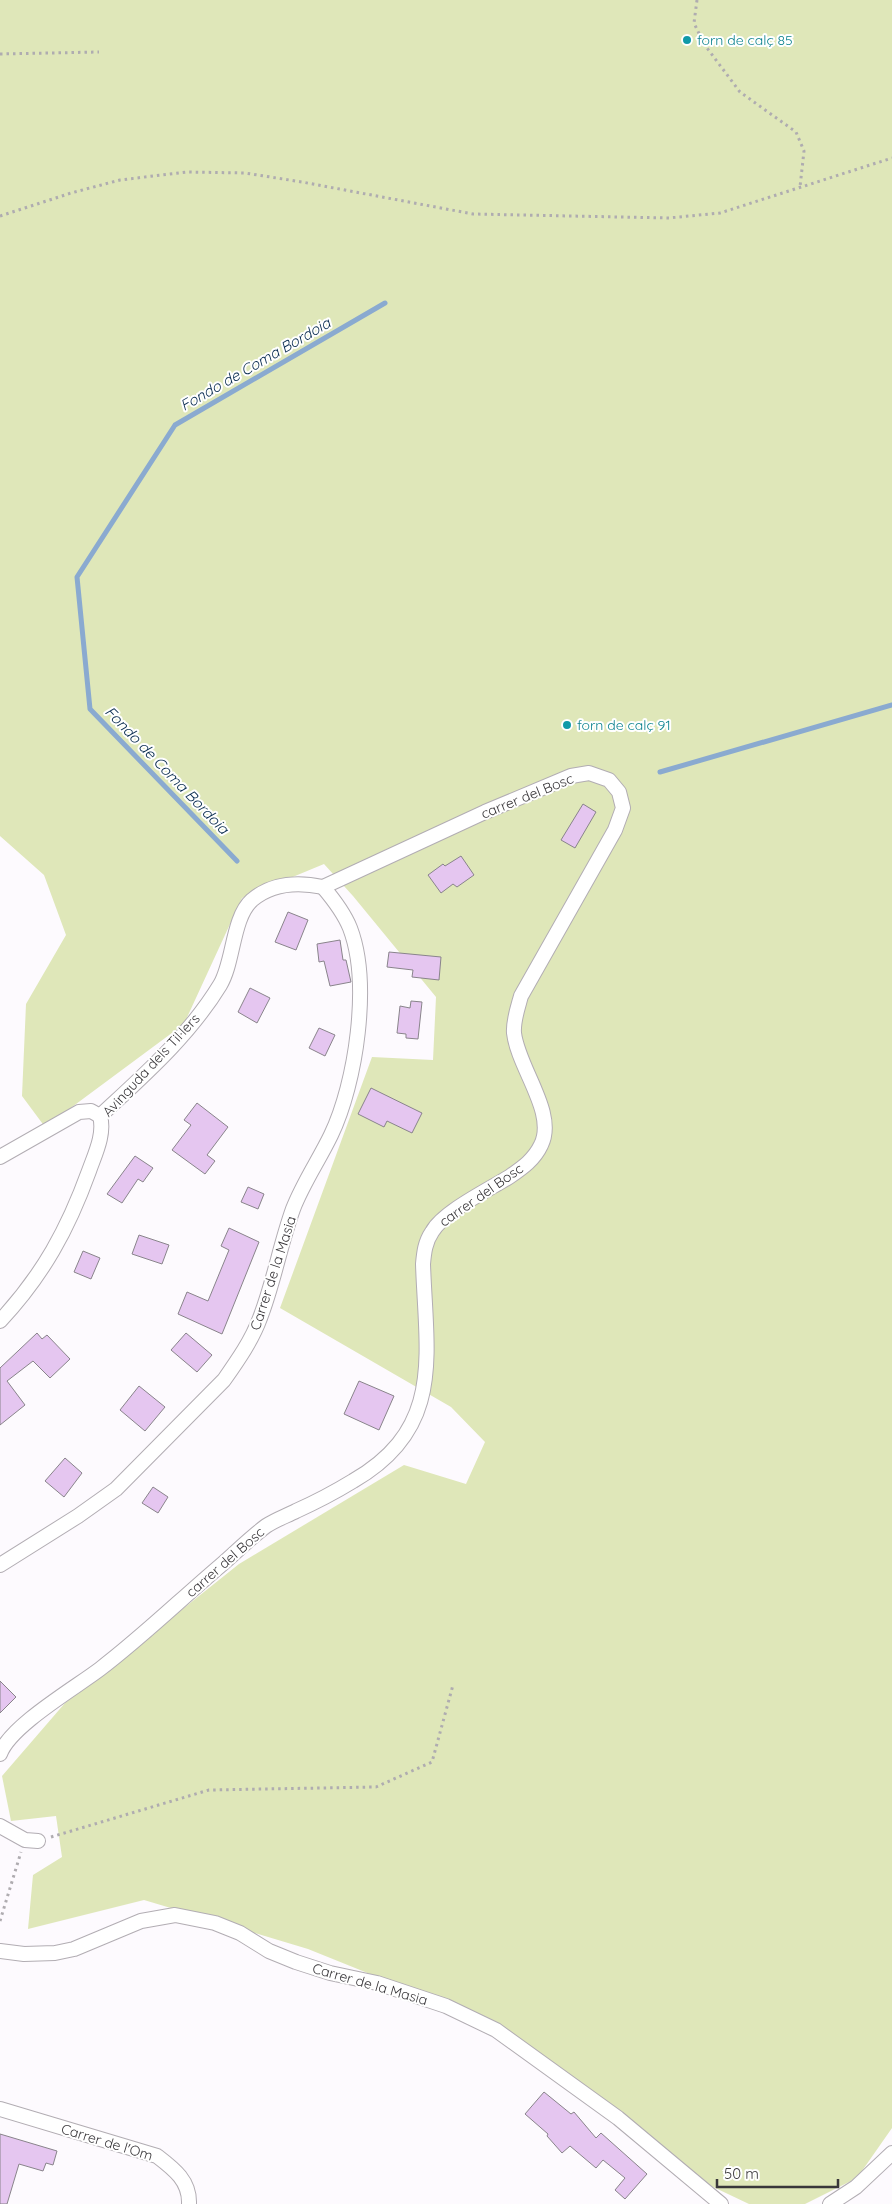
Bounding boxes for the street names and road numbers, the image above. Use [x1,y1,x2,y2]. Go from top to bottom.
street label: carrer del Bosc [478,769,576,823]
street label: Avinguda dels Til·lers [98,1010,204,1120]
street label: carrer del Bosc [436,1159,526,1231]
street label: Carrer de la Masia [246,1214,300,1332]
street label: carrer del Bosc [182,1523,268,1601]
street label: Carrer de la Masia [310,1959,430,2009]
street label: Carrer de l'Om [59,2120,155,2164]

